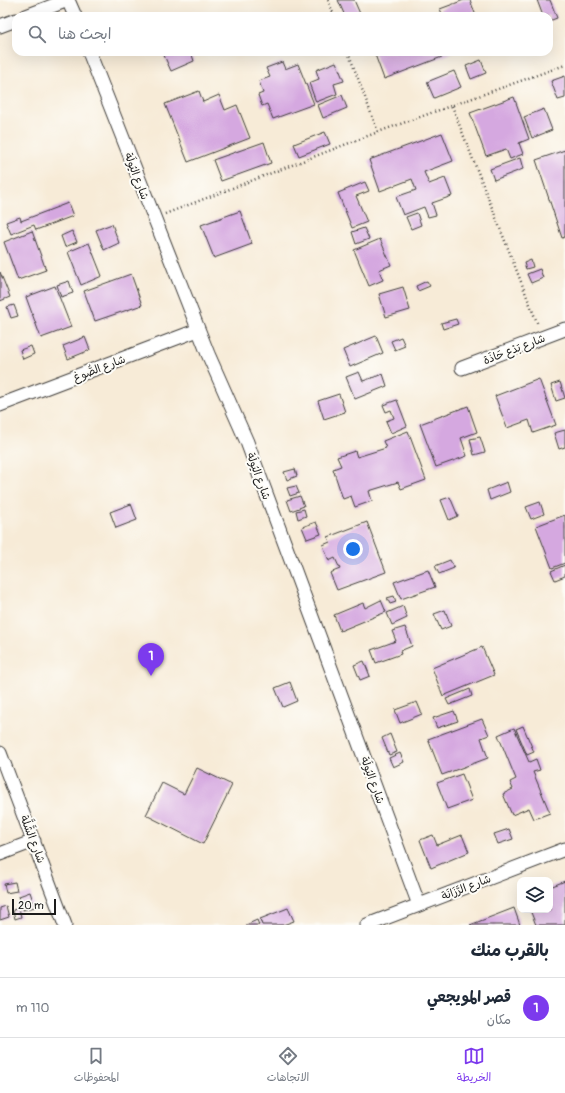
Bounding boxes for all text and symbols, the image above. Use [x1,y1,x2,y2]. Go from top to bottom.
search box [12,12,553,56]
icon: search [26,23,48,45]
text: ابحث هنا [58,25,111,44]
street label: شارع اليُولَة [120,150,152,202]
street label: شارع بَدْع حَاذَة [481,332,548,369]
street label: شارع الصُّوغ [71,351,128,386]
street label: شارع اليُولَة [242,450,274,502]
your location [343,539,363,559]
pin: 1 [138,643,164,676]
street label: شارع اليُولَة [356,754,388,806]
street label: شارع الشَّلَّة [16,812,51,866]
street label: شارع الرَّزَانَة [440,872,493,905]
map controls [517,877,553,913]
button: layers [517,877,553,913]
scale bar [12,897,56,916]
text: 20 m [18,899,44,912]
text: بالقرب منك [471,940,549,961]
text: قصر المويجعي [427,988,511,1007]
text: 110 m [16,1000,49,1016]
text: 1 [533,1000,539,1016]
text: مكان [487,1012,511,1028]
tab: المحفوظات [74,1045,119,1087]
tab: الاتجاهات [267,1045,309,1087]
tab: الخريطة [457,1045,491,1087]

